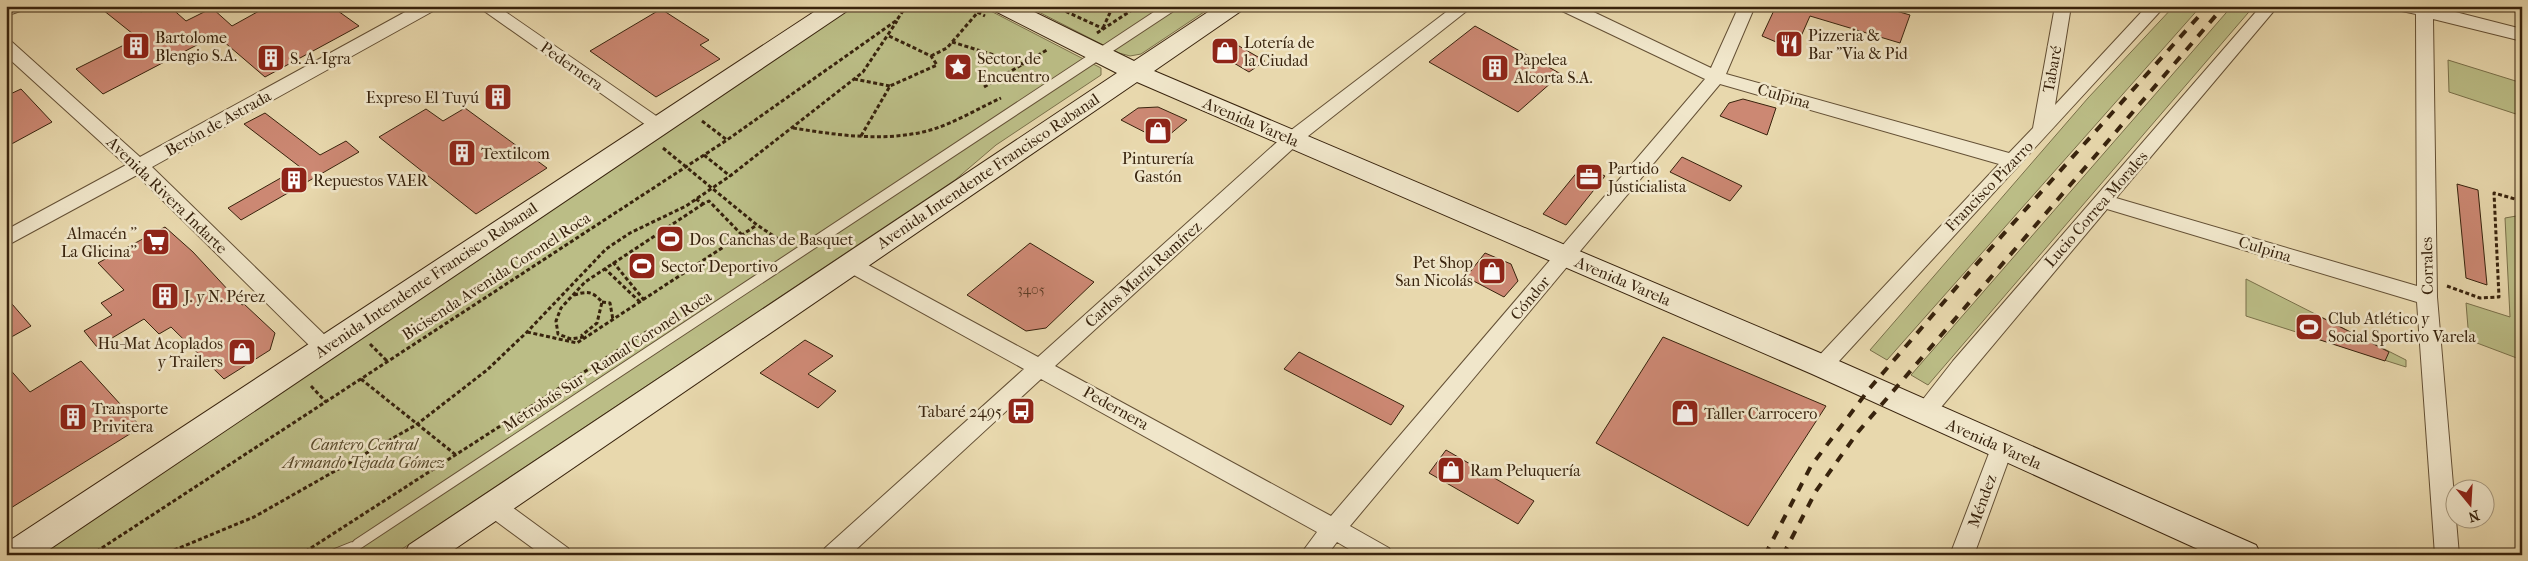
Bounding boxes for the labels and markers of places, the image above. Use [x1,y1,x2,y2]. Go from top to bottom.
place label: Pizzeria & Bar "Via & Pid [1808,26,1908,63]
place label: Bartolome Blengio S.A. [155,28,237,65]
restaurant icon: Pizzeria & Bar "Via & Pid [1774,29,1804,59]
building icon: Bartolome Blengio S.A. [121,31,151,61]
place label: Lotería de la Ciudad [1243,33,1314,70]
shop icon: Lotería de la Ciudad [1210,36,1240,66]
building icon: S. A. Igra [256,43,286,73]
place label: S. A. Igra [290,49,351,68]
place label: Sector de Encuentro [977,49,1050,86]
place label: Papelea Alcorta S.A. [1513,50,1593,87]
place icon: Sector de Encuentro [943,52,973,82]
building icon: Papelea Alcorta S.A. [1480,53,1510,83]
building icon: Expreso El Tuyú [483,82,513,112]
place label: Expreso El Tuyú [366,88,479,107]
shop icon: Pinturería Gastón [1143,116,1173,146]
building icon: Textilcom [447,138,477,168]
place label: Textilcom [481,144,550,163]
place label: Pinturería Gastón [1122,149,1195,186]
place label: Partido Justicialista [1606,159,1687,196]
office icon: Partido Justicialista [1574,162,1604,192]
building icon: Repuestos VAER [279,165,309,195]
place label: Repuestos VAER [313,171,430,190]
place label: Almacén '' La Glicina'' [61,224,137,261]
sports icon: Dos Canchas de Basquet [655,224,685,254]
supermarket icon: Almacén '' La Glicina'' [141,227,171,257]
place label: Dos Canchas de Basquet [689,230,854,249]
sports icon: Sector Deportivo [627,251,657,281]
place label: Pet Shop San Nicolás [1395,253,1473,290]
shop icon: Pet Shop San Nicolás [1477,256,1507,286]
place label: Sector Deportivo [661,257,778,276]
building icon: J. y N. Pérez [150,281,180,311]
place label: J. y N. Pérez [182,287,265,306]
place label: Club Atlético y Social Sportivo Varela [2328,309,2476,346]
sports icon: Club Atlético y Social Sportivo Varela [2294,312,2324,342]
place label: Hu-Mat Acoplados y Trailers [97,334,223,371]
shop icon: Hu-Mat Acoplados y Trailers [227,337,257,367]
bus stop icon: Tabaré 2495 [1006,396,1036,426]
shop icon: Taller Carrocero [1670,398,1700,428]
place label: Transporte Privitera [92,399,168,436]
building icon: Transporte Privitera [58,402,88,432]
place label: Tabaré 2495 [918,402,1002,421]
place label: Taller Carrocero [1704,404,1817,423]
shop icon: Ram Peluquería [1436,455,1466,485]
place label: Ram Peluquería [1470,461,1581,480]

